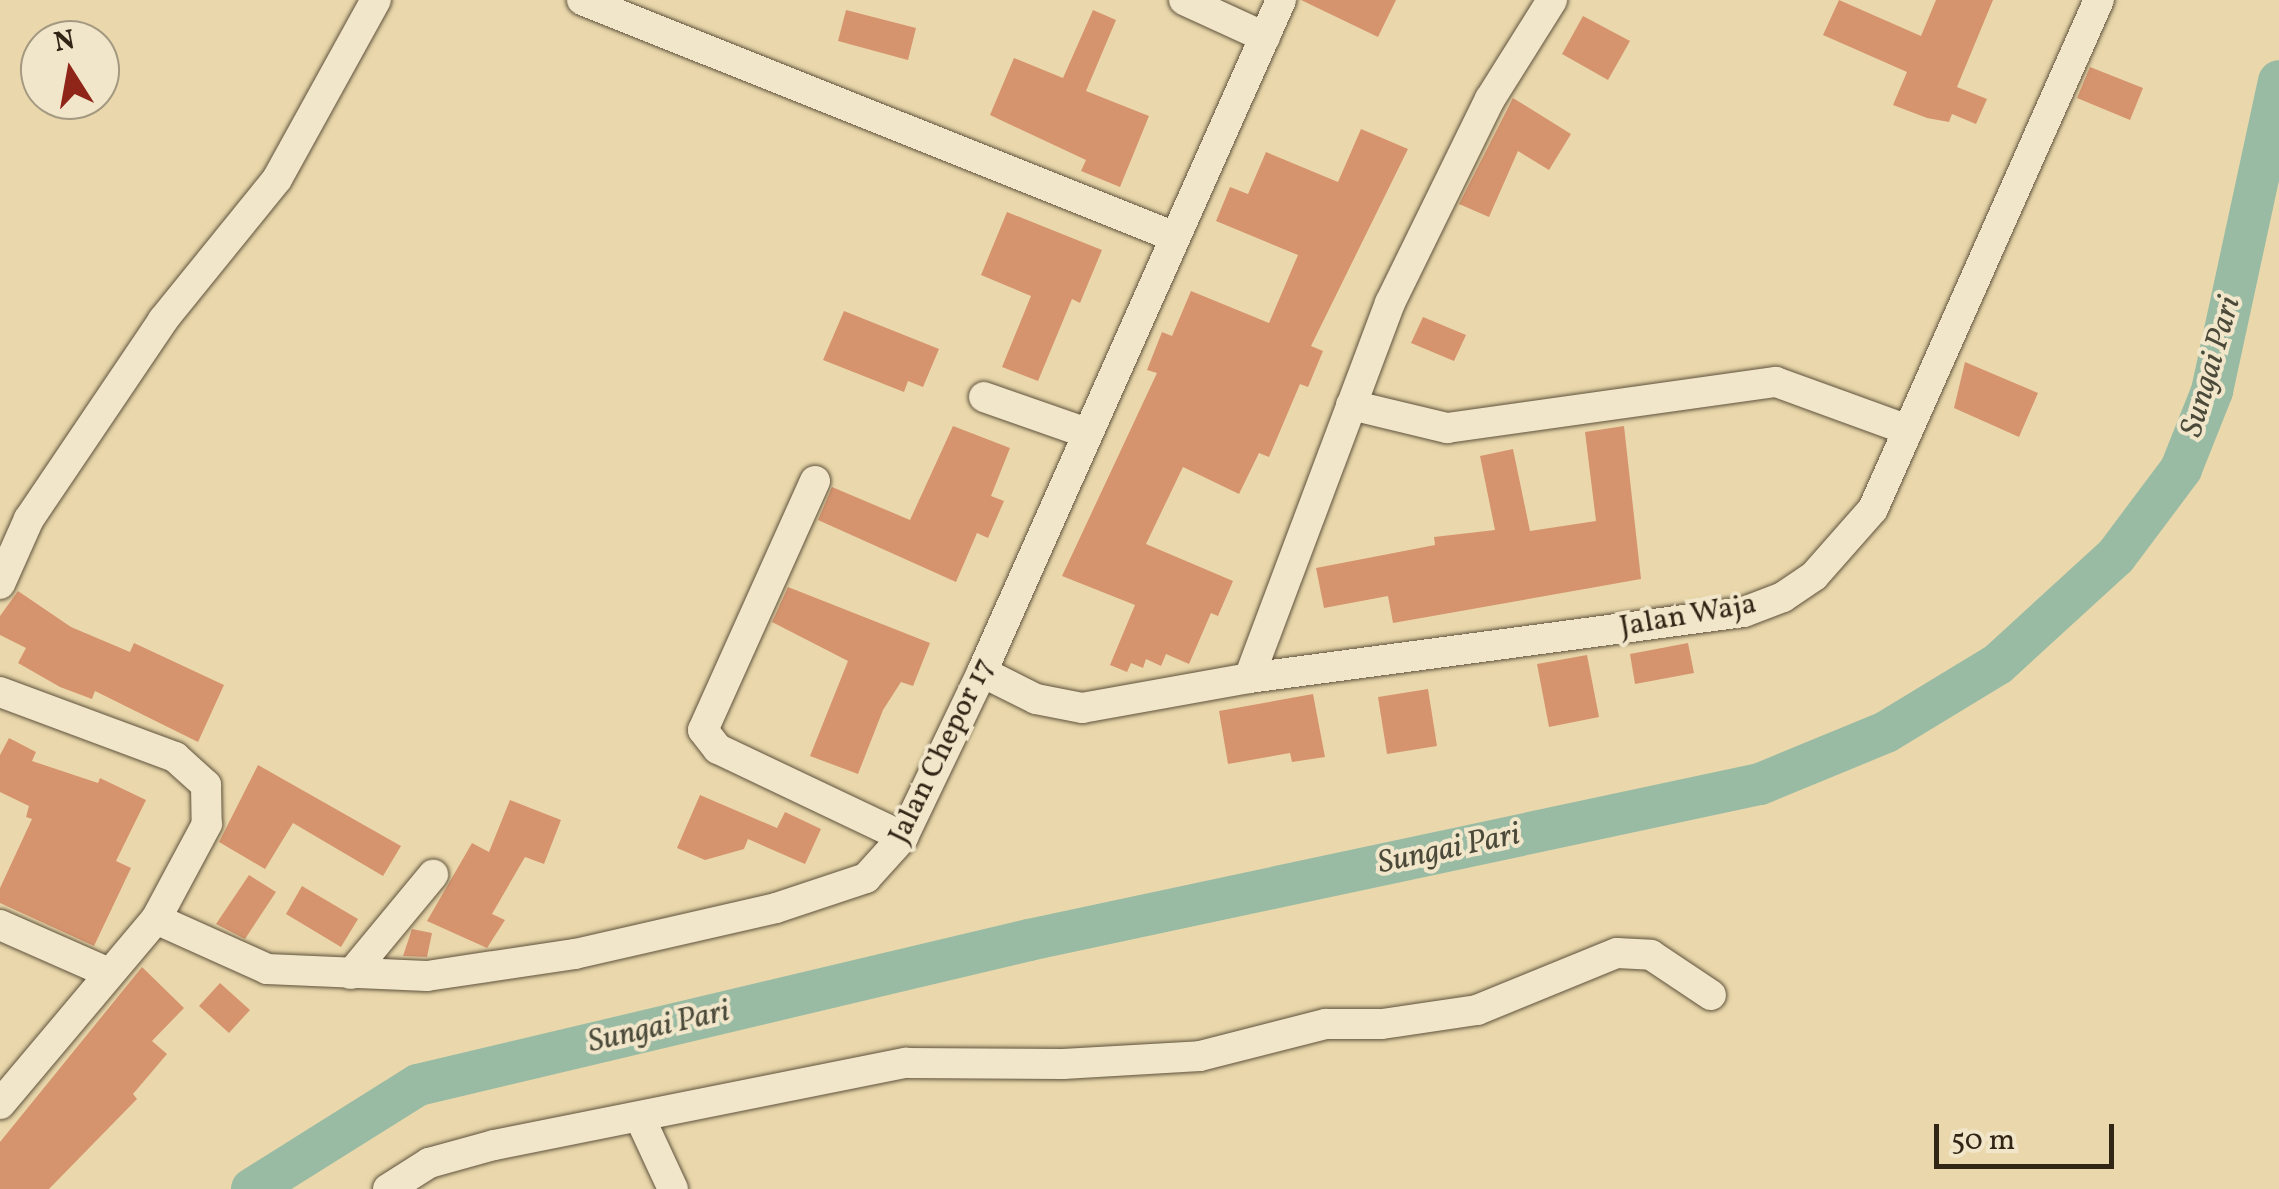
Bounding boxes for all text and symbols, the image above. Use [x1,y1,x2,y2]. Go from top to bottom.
north arrow [20,20,120,120]
text: N [51,21,78,63]
water label: Sungai Pari [2174,293,2250,441]
street label: Jalan Waja [1616,586,1760,646]
street label: Jalan Chepor 17 [881,652,1003,850]
water label: Sungai Pari [1375,816,1523,884]
water label: Sungai Pari [585,993,733,1063]
scale bar [1939,1104,2119,1166]
text: 50 m [1951,1120,2015,1162]

